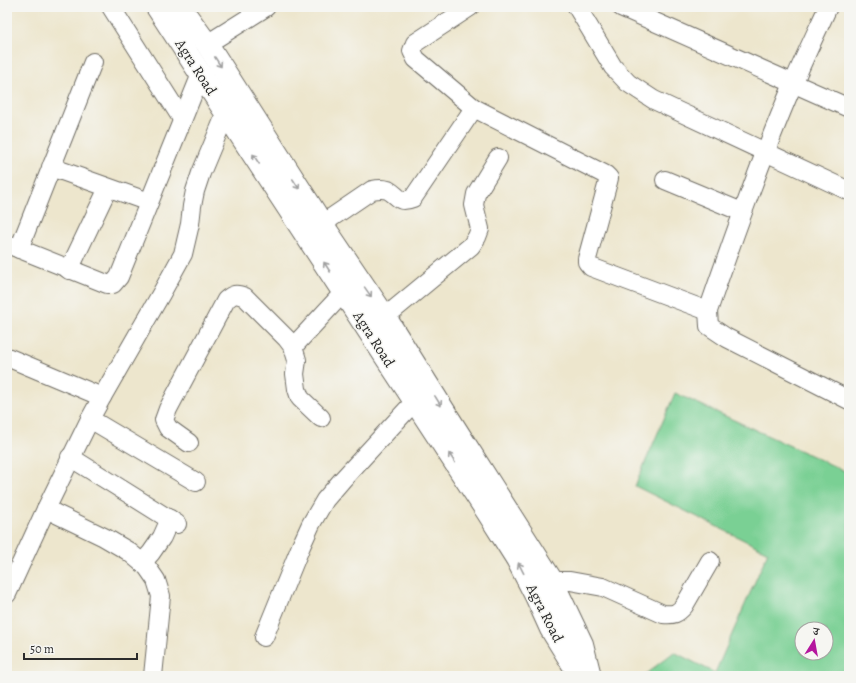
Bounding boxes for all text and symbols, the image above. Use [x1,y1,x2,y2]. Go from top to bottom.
street label: Agra Road [170,34,222,100]
one-way arrow [214,56,222,67]
one-way arrow [251,153,259,165]
one-way arrow [292,178,300,189]
one-way arrow [323,262,331,273]
one-way arrow [364,286,372,297]
street label: Agra Road [348,306,400,372]
one-way arrow [434,395,442,407]
one-way arrow [448,453,456,464]
one-way arrow [517,562,525,574]
street label: Agra Road [521,579,569,646]
north arrow [794,621,834,661]
text: उ [811,624,821,640]
scale bar [24,635,137,661]
text: 50 m [30,641,54,657]

